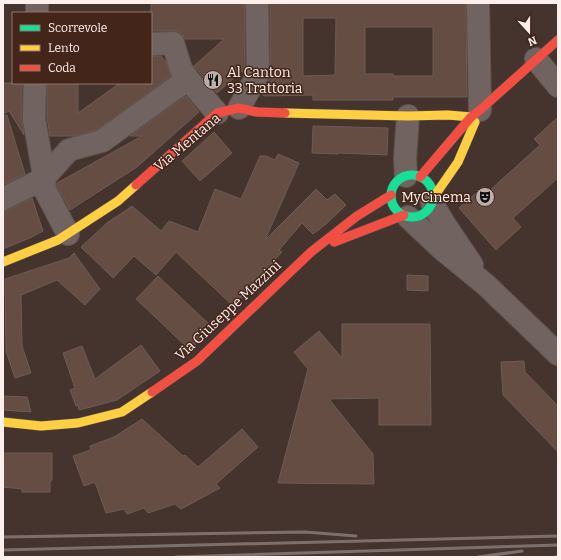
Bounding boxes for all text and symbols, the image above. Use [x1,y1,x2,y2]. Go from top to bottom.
legend [12,12,152,84]
north arrow [509,12,549,52]
text: Scorrevole [48,21,107,35]
text: N [526,33,539,49]
text: Lento [48,41,80,55]
text: Coda [48,61,76,75]
place label: Al Canton 33 Trattoria [227,64,303,97]
restaurant icon: Al Canton 33 Trattoria [202,69,224,91]
street label: Via Mentana [151,109,224,175]
theatre icon: MyCinema [474,186,496,208]
place label: MyCinema [401,189,471,206]
street label: Via Giuseppe Mazzini [172,257,285,364]

